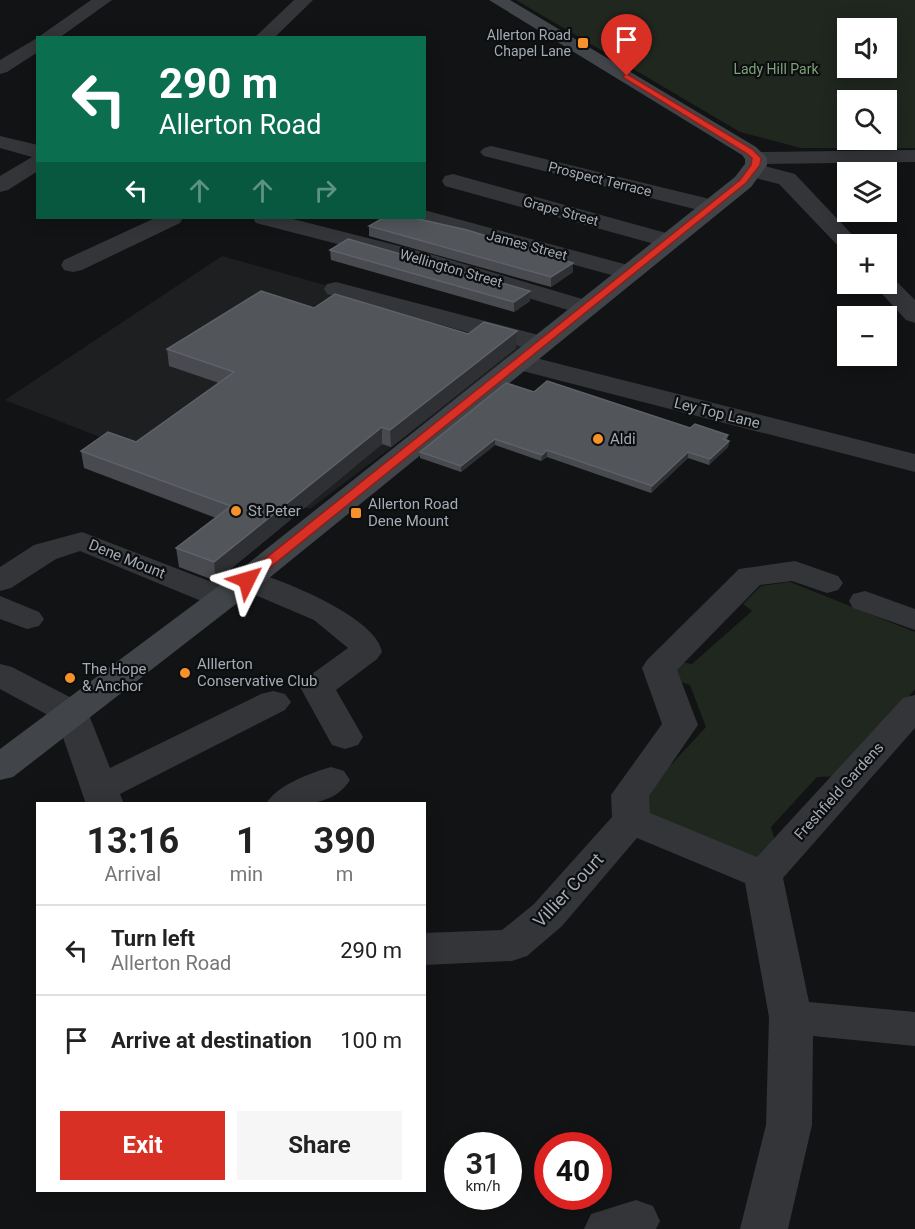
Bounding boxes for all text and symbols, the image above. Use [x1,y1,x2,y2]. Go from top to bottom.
pin [601,14,652,76]
map controls [837,18,897,366]
button: sound [837,18,897,78]
icon: arrive [610,23,643,56]
place label: Allerton Road Chapel Lane [487,27,571,59]
marker: Allerton Road Chapel Lane [576,36,590,50]
text: 290 m [159,59,278,108]
icon: left [60,60,138,138]
park label: Lady Hill Park [733,61,819,77]
button: search [837,90,897,150]
text: Allerton Road [159,109,321,141]
street label: Prospect Terrace [547,158,653,200]
button: layers [837,162,897,222]
icon: left [120,174,153,207]
icon: ahead [183,174,216,207]
icon: ahead [246,174,279,207]
icon: right [309,174,342,207]
street label: Grape Street [522,193,601,229]
street label: James Street [485,227,569,264]
button: + [837,234,897,294]
street label: Wellington Street [398,246,505,290]
button: − [837,306,897,366]
street label: Ley Top Lane [672,394,762,432]
place label: Aldi [610,430,636,448]
marker: Aldi [591,432,605,446]
place label: Allerton Road Dene Mount [368,495,458,530]
place label: St Peter [248,502,301,520]
marker: St Peter [229,504,243,518]
marker: Allerton Road Dene Mount [349,506,363,520]
street label: Dene Mount [86,536,168,583]
position arrow [215,548,279,612]
place label: Alllerton Conservative Club [197,655,317,690]
place label: The Hope & Anchor [82,660,147,695]
marker: Alllerton Conservative Club [178,666,192,680]
marker: The Hope & Anchor [63,671,77,685]
street label: Freshfield Gardens [791,739,887,843]
text: 13:16 [86,820,179,862]
text: 1 [236,820,257,862]
text: 390 [314,820,376,862]
street label: Villier Court [528,849,608,931]
text: Arrival [104,862,161,886]
text: min [230,862,263,886]
text: m [336,862,353,886]
text: Turn left [111,926,195,951]
icon: left [60,934,93,967]
text: 290 m [340,938,402,963]
text: Allerton Road [111,951,231,975]
icon: arrive [60,1024,93,1057]
text: Arrive at destination [111,1028,312,1053]
text: 100 m [340,1028,402,1053]
button: Exit [60,1111,225,1180]
button: Share [237,1111,402,1180]
speed limit sign: 40 [534,1132,612,1210]
text: 31 [466,1146,500,1181]
text: km/h [465,1177,501,1195]

